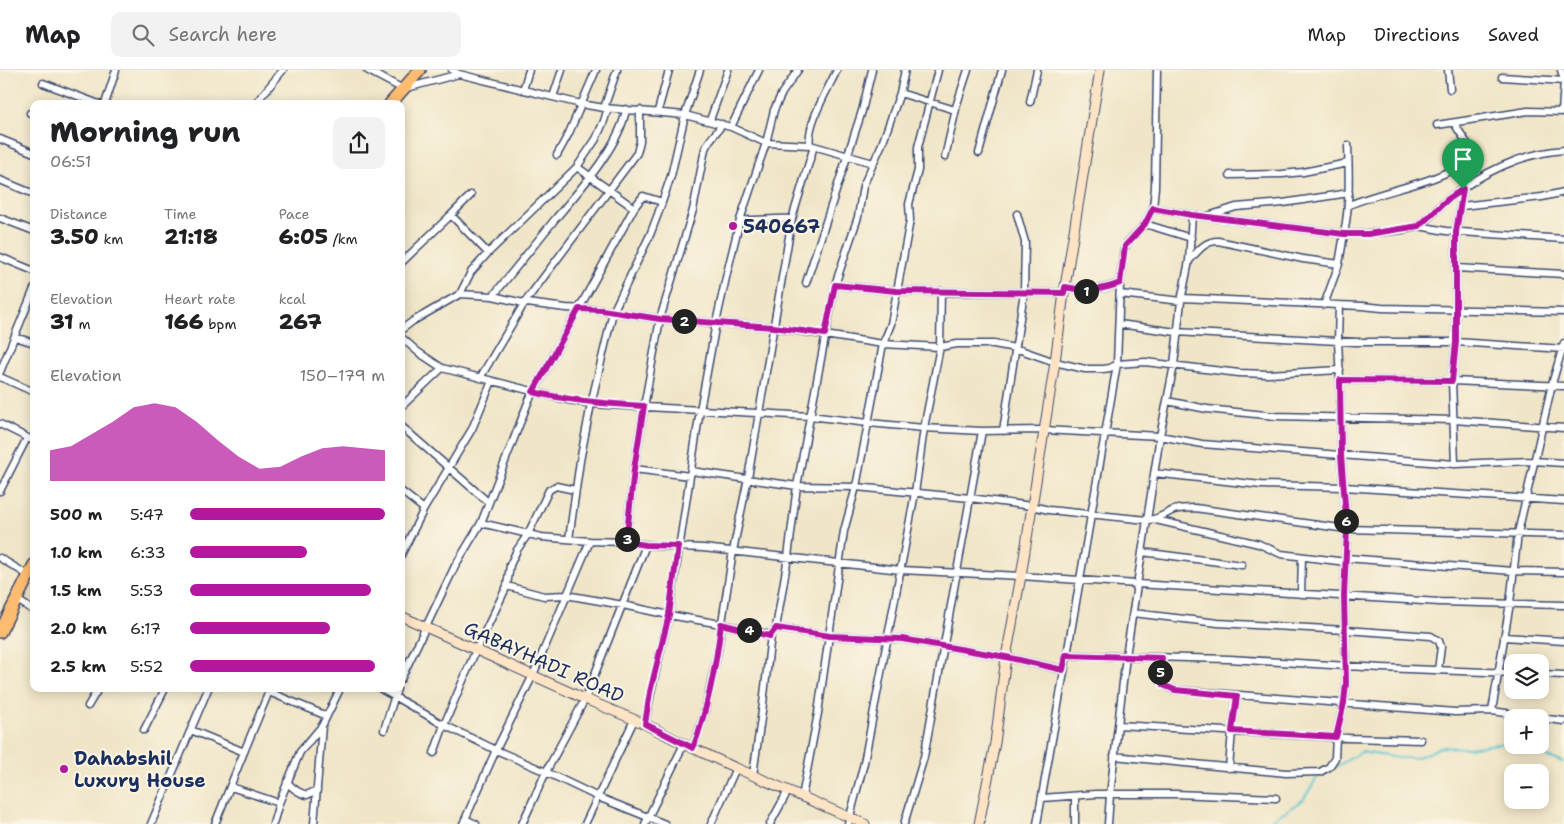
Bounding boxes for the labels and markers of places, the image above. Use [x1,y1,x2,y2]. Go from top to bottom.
pin [1442,138,1484,189]
place label: 540667 [743,214,820,239]
marker: 540667 [727,220,739,232]
pin: 1 [1074,278,1098,304]
pin: 2 [672,308,696,334]
pin: 6 [1334,508,1358,534]
pin: 3 [614,526,640,552]
pin: 4 [736,618,762,642]
pin: 5 [1148,660,1172,684]
place label: Dahabshil Luxury House [74,746,206,793]
marker: Dahabshil Luxury House [58,763,70,775]

